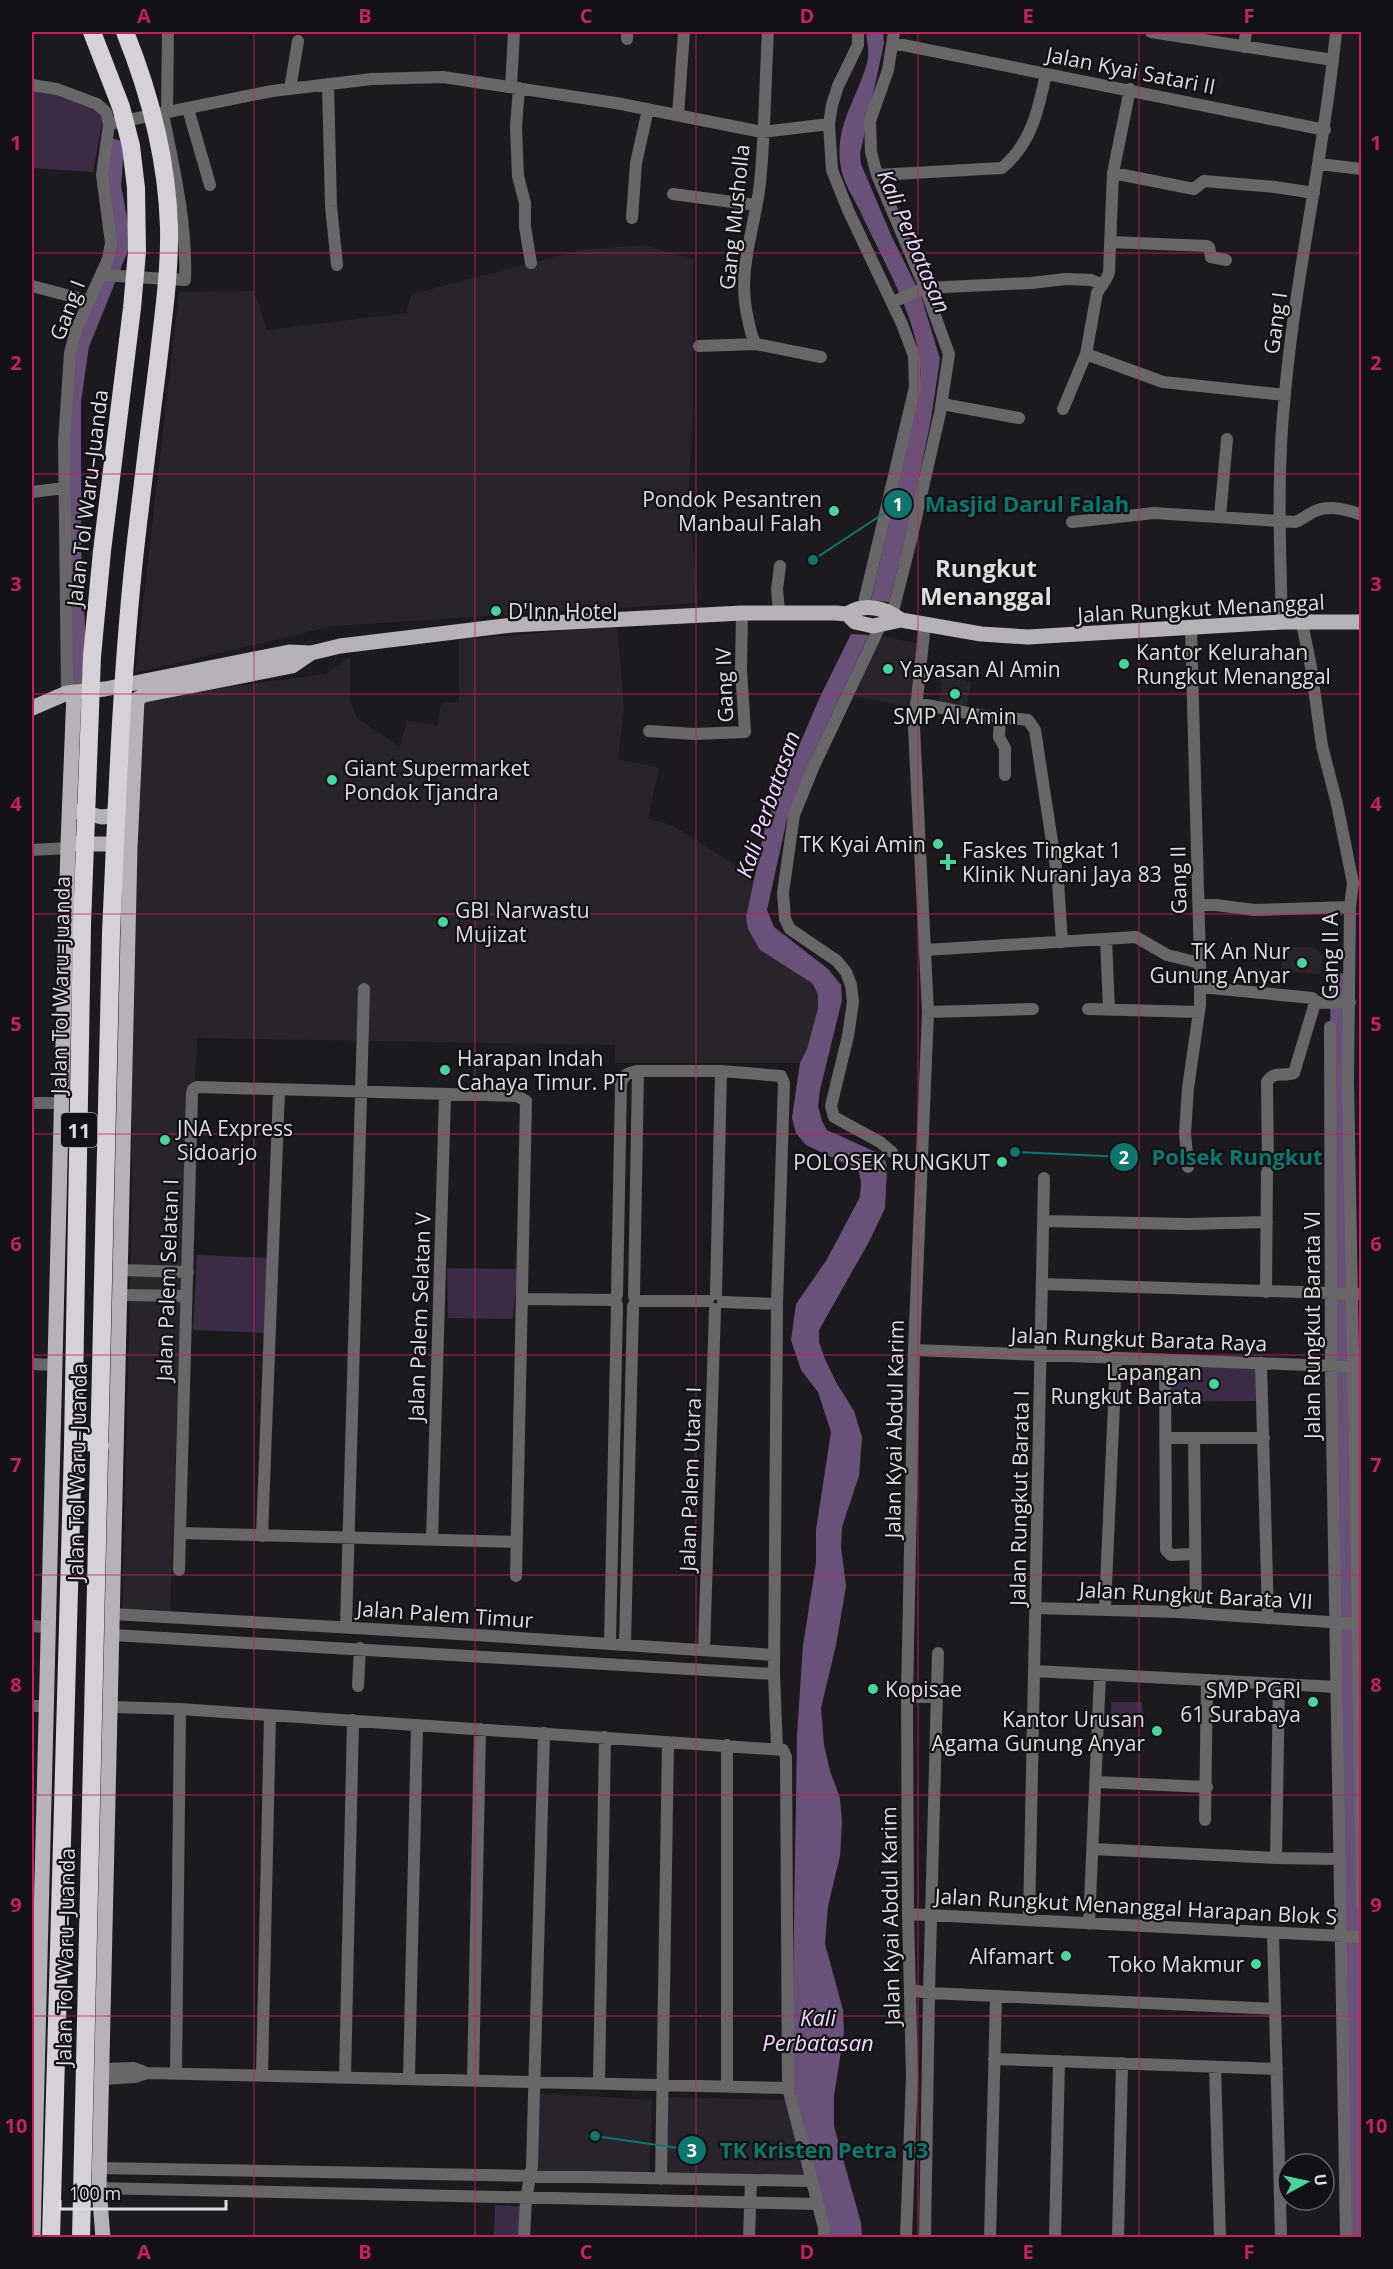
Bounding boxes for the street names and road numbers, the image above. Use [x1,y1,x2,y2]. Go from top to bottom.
street label: Jalan Kyai Satari II [1042,39,1218,100]
street label: Gang Musholla [712,143,756,291]
street label: Gang I [43,276,91,344]
street label: Gang I [1257,290,1293,356]
street label: Jalan Tol Waru–Juanda [60,388,114,610]
street label: Jalan Rungkut Menanggal [1075,588,1325,629]
street label: Gang IV [709,647,739,723]
street label: Gang II [1163,846,1193,914]
street label: Jalan Tol Waru–Juanda [44,876,76,1096]
street label: Gang II A [1316,912,1344,1000]
road number: 11 [61,1113,97,1147]
street label: Jalan Palem Selatan I [149,1178,185,1384]
street label: Jalan Rungkut Barata VI [1298,1211,1326,1441]
street label: Jalan Palem Selatan V [401,1212,437,1424]
street label: Jalan Kyai Abdul Karim [878,1319,910,1541]
street label: Jalan Rungkut Barata Raya [1008,1320,1268,1357]
street label: Jalan Tol Waru–Juanda [61,1363,93,1583]
street label: Jalan Palem Utara I [673,1386,707,1574]
street label: Jalan Rungkut Barata I [1003,1390,1035,1608]
street label: Jalan Rungkut Barata VII [1076,1575,1314,1615]
street label: Jalan Palem Timur [354,1594,535,1634]
street label: Jalan Kyai Abdul Karim [874,1806,906,2028]
street label: Jalan Tol Waru–Juanda [49,1848,81,2068]
street label: Jalan Rungkut Menanggal Harapan Blok S [932,1881,1338,1931]

